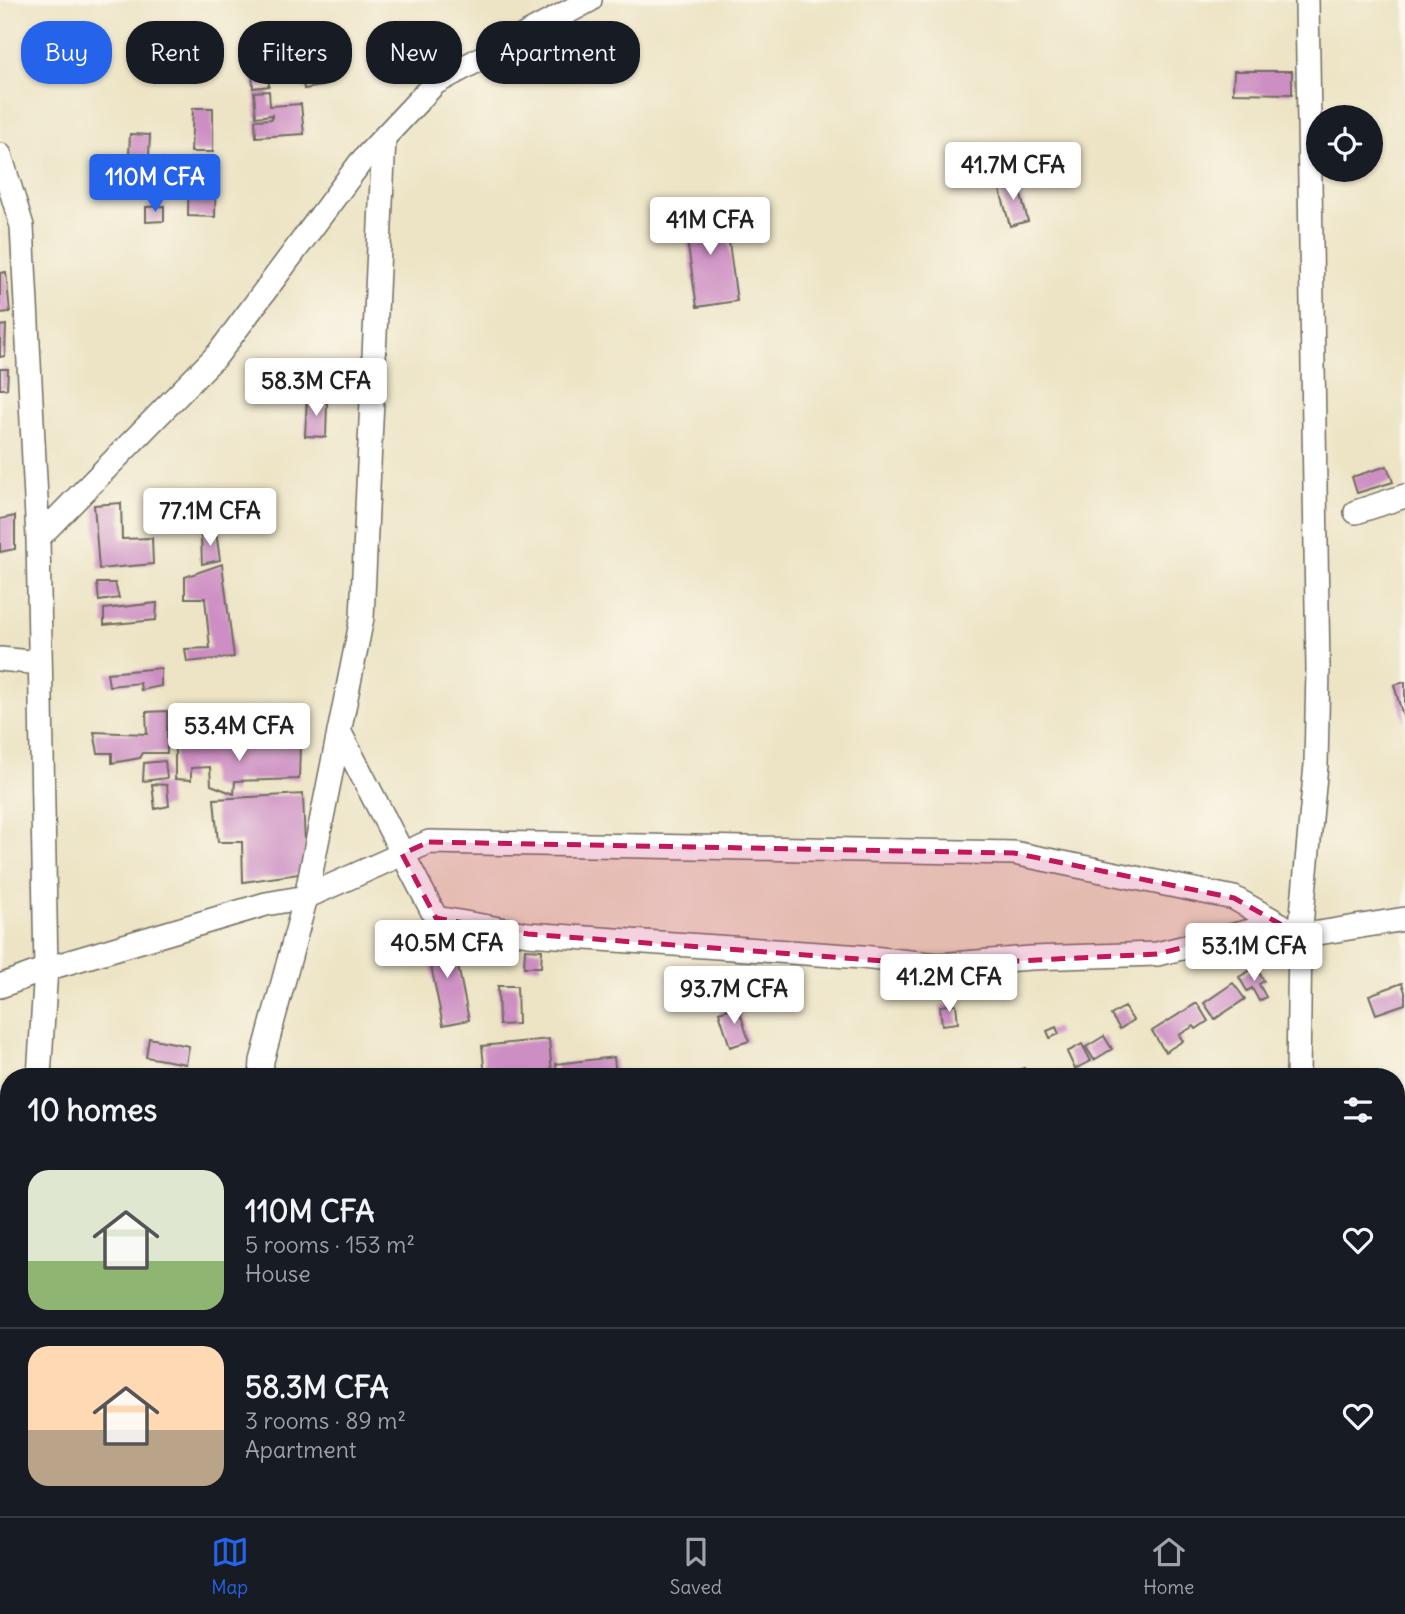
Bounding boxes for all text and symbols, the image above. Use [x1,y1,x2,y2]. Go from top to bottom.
chip: Buy [21,21,112,84]
chip: Rent [126,21,224,84]
chip: Filters [238,21,352,84]
chip: New [366,21,462,84]
chip: Apartment [476,21,640,84]
map controls [1306,105,1383,182]
button: locate [1306,105,1383,182]
pin: 41.7M CFA [933,142,1093,202]
text: 41.7M CFA [961,150,1065,179]
pin: 110M CFA [83,154,227,214]
text: 110M CFA [105,162,205,191]
pin: 41M CFA [645,198,775,257]
text: 41M CFA [666,205,754,234]
pin: 58.3M CFA [236,358,396,418]
text: 58.3M CFA [261,366,371,395]
pin: 77.1M CFA [130,489,290,548]
text: 77.1M CFA [159,496,261,525]
pin: 53.4M CFA [159,704,319,763]
text: 53.4M CFA [184,711,294,740]
pin: 40.5M CFA [367,920,527,980]
pin: 53.1M CFA [1174,923,1334,983]
text: 40.5M CFA [391,928,503,957]
text: 53.1M CFA [1201,931,1307,960]
pin: 41.2M CFA [869,954,1029,1014]
text: 41.2M CFA [896,962,1002,991]
pin: 93.7M CFA [654,967,814,1026]
text: 93.7M CFA [680,974,788,1003]
text: 10 homes [28,1091,157,1129]
icon: filters [1339,1091,1377,1129]
text: 110M CFA [245,1192,375,1230]
icon: home [84,1198,168,1282]
icon: heart [1339,1221,1377,1259]
text: 5 rooms · 153 m² [245,1230,415,1259]
text: House [245,1259,311,1288]
text: 58.3M CFA [245,1368,389,1406]
icon: home [84,1374,168,1458]
icon: heart [1339,1397,1377,1435]
text: 3 rooms · 89 m² [245,1406,406,1435]
text: Apartment [245,1435,357,1464]
tab: Map [211,1533,249,1599]
tab: Saved [670,1533,722,1599]
tab: Home [1143,1533,1194,1599]

